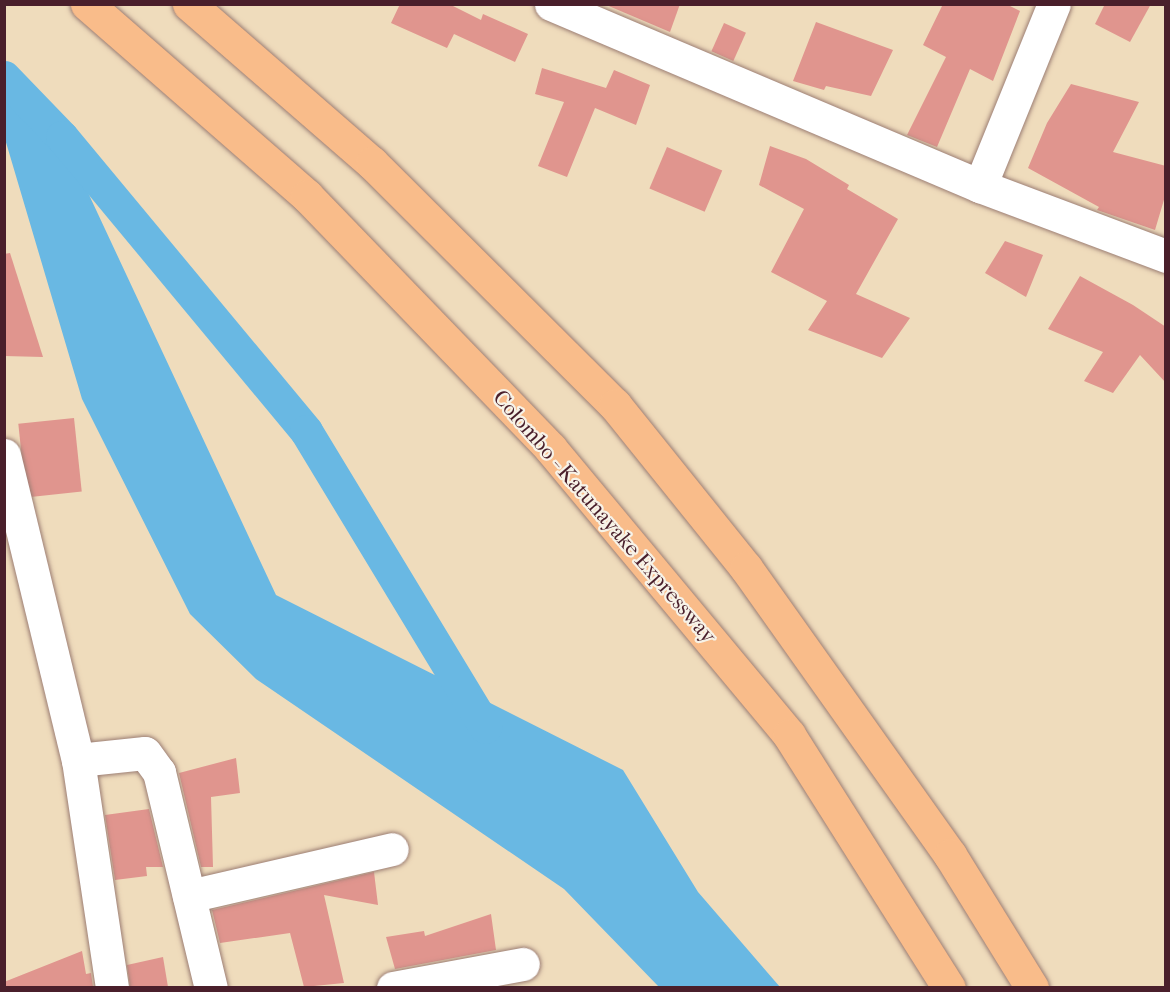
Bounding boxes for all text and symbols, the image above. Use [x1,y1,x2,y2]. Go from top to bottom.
street label: Colombo - Katunayake Expressway [487,385,721,649]

